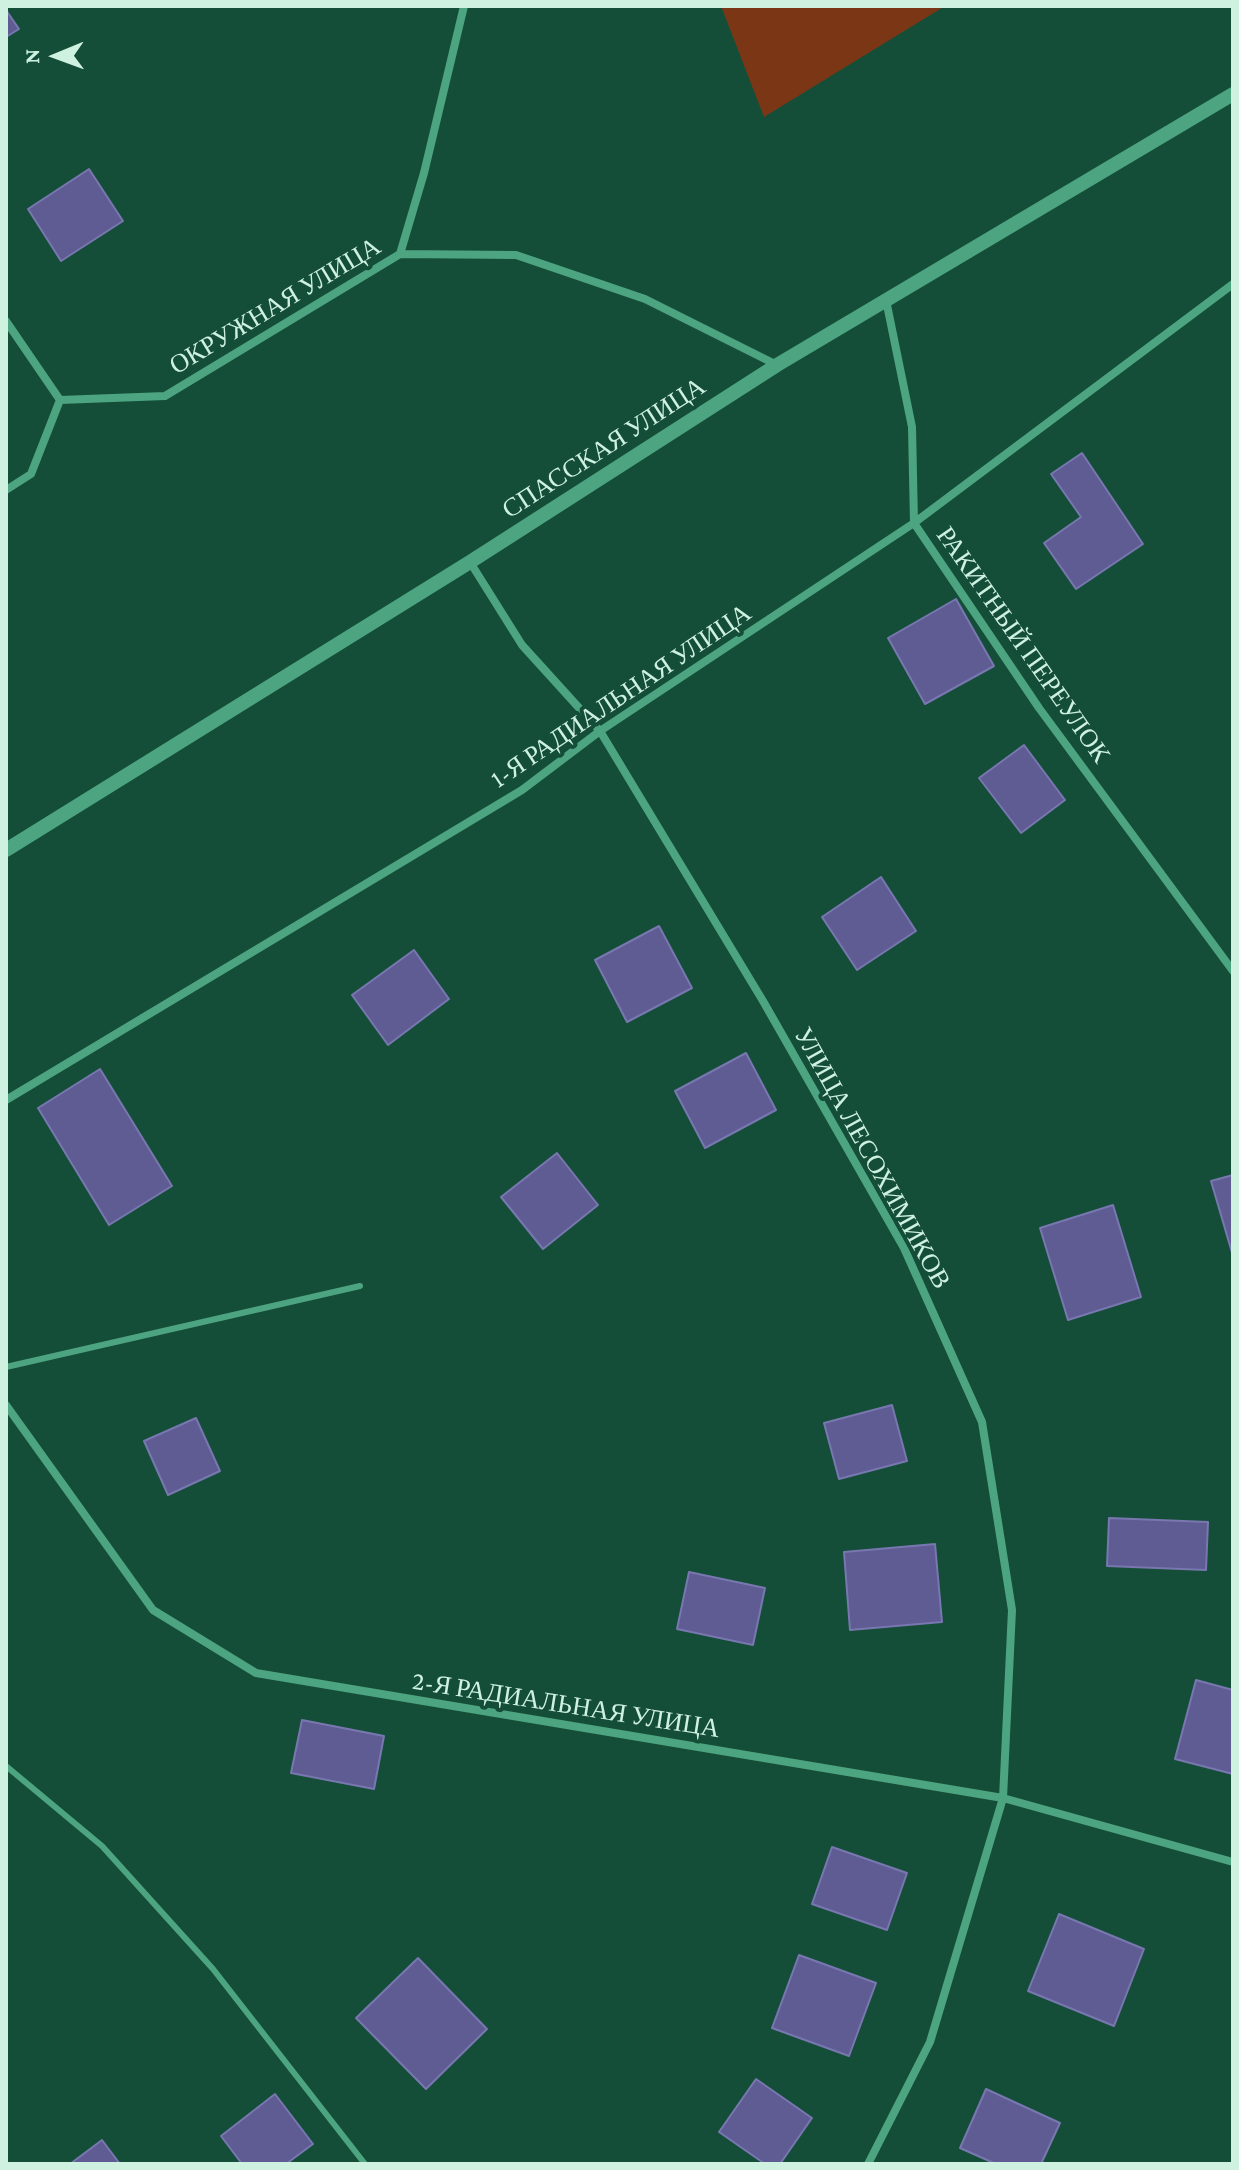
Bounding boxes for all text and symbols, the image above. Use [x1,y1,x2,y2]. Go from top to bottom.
north arrow [16,16,96,96]
text: N [19,49,44,64]
street label: ОКРУЖНАЯ УЛИЦА [164,231,386,381]
street label: СПАССКАЯ УЛИЦА [497,371,711,525]
street label: РАКИТНЫЙ ПЕРЕУЛОК [930,521,1116,769]
street label: 1-Я РАДИАЛЬНАЯ УЛИЦА [485,597,757,795]
street label: УЛИЦА ЛЕСОХИМИКОВ [787,1022,957,1294]
street label: 2-Я РАДИАЛЬНАЯ УЛИЦА [410,1665,722,1745]

